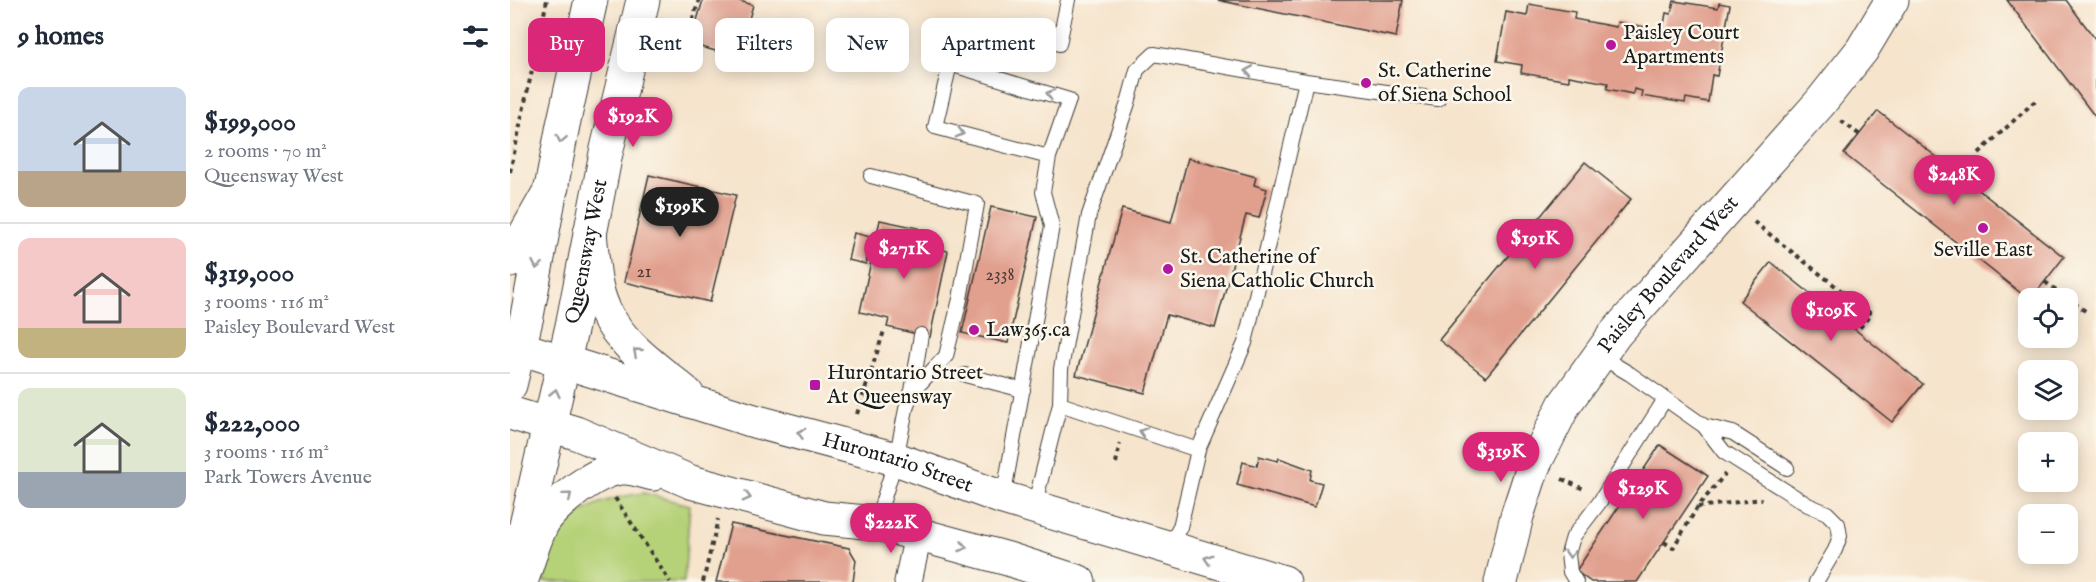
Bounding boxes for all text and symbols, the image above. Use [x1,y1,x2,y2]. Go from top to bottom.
chip: Buy [528,18,605,72]
chip: Rent [617,18,703,72]
chip: Filters [715,18,814,72]
chip: New [826,18,909,72]
chip: Apartment [921,18,1056,72]
text: 9 homes [18,20,104,53]
icon: filters [459,20,492,53]
place label: Paisley Court Apartments [1622,20,1739,71]
marker: Paisley Court Apartments [1604,38,1618,52]
place label: St. Catherine of Siena School [1378,58,1512,109]
one-way arrow [1244,65,1253,77]
marker: St. Catherine of Siena School [1359,76,1373,90]
one-way arrow [1045,89,1056,101]
pin: $192K [591,97,675,148]
text: $192K [607,104,659,129]
text: $199,000 [204,106,296,139]
icon: home [66,111,138,183]
one-way arrow [955,126,965,139]
one-way arrow [555,134,568,144]
text: 2 rooms · 70 m² [204,139,327,164]
pin: $248K [1912,155,1996,206]
text: $248K [1928,162,1980,187]
text: Queensway West [204,164,344,189]
street label: Queensway West [559,177,614,326]
pin: $199K [638,187,722,238]
street label: Paisley Boulevard West [1592,190,1745,359]
text: $199K [655,194,705,219]
pin: $191K [1493,219,1577,270]
marker: Seville East [1976,221,1990,235]
text: $191K [1510,226,1560,251]
pin: $271K [862,229,946,280]
text: $271K [878,236,930,261]
place label: Seville East [1933,237,2033,264]
place label: St. Catherine of Siena Catholic Church [1180,244,1374,295]
text: $319,000 [204,257,294,290]
one-way arrow [531,259,544,269]
house number: 21 [636,261,652,284]
icon: home [66,262,138,334]
marker: St. Catherine of Siena Catholic Church [1161,262,1175,276]
house number: 2338 [986,264,1014,287]
map controls [2018,288,2078,564]
button: locate [2018,288,2078,348]
text: 3 rooms · 116 m² [204,290,329,315]
pin: $109K [1789,291,1873,342]
text: $109K [1805,298,1857,323]
text: Paisley Boulevard West [204,315,395,340]
place label: Law365.ca [986,317,1071,344]
marker: Law365.ca [967,323,981,337]
one-way arrow [633,348,644,359]
place label: Hurontario Street At Queensway [826,360,983,411]
button: layers [2018,360,2078,420]
marker: Hurontario Street At Queensway [808,378,822,392]
one-way arrow [548,388,561,398]
text: $222,000 [204,407,300,440]
icon: home [66,412,138,484]
street label: Hurontario Street [819,426,976,499]
one-way arrow [1138,427,1149,439]
one-way arrow [796,428,806,441]
pin: $319K [1459,432,1543,483]
button: + [2018,432,2078,492]
text: $319K [1476,439,1526,464]
text: 3 rooms · 116 m² [204,440,329,465]
text: Park Towers Avenue [204,465,372,490]
pin: $129K [1601,469,1685,520]
text: $129K [1617,476,1669,501]
one-way arrow [741,490,752,502]
one-way arrow [561,492,572,503]
pin: $222K [849,503,933,554]
button: − [2018,504,2078,564]
text: $222K [864,510,918,535]
one-way arrow [958,540,968,552]
one-way arrow [1563,550,1576,559]
one-way arrow [1203,554,1214,566]

